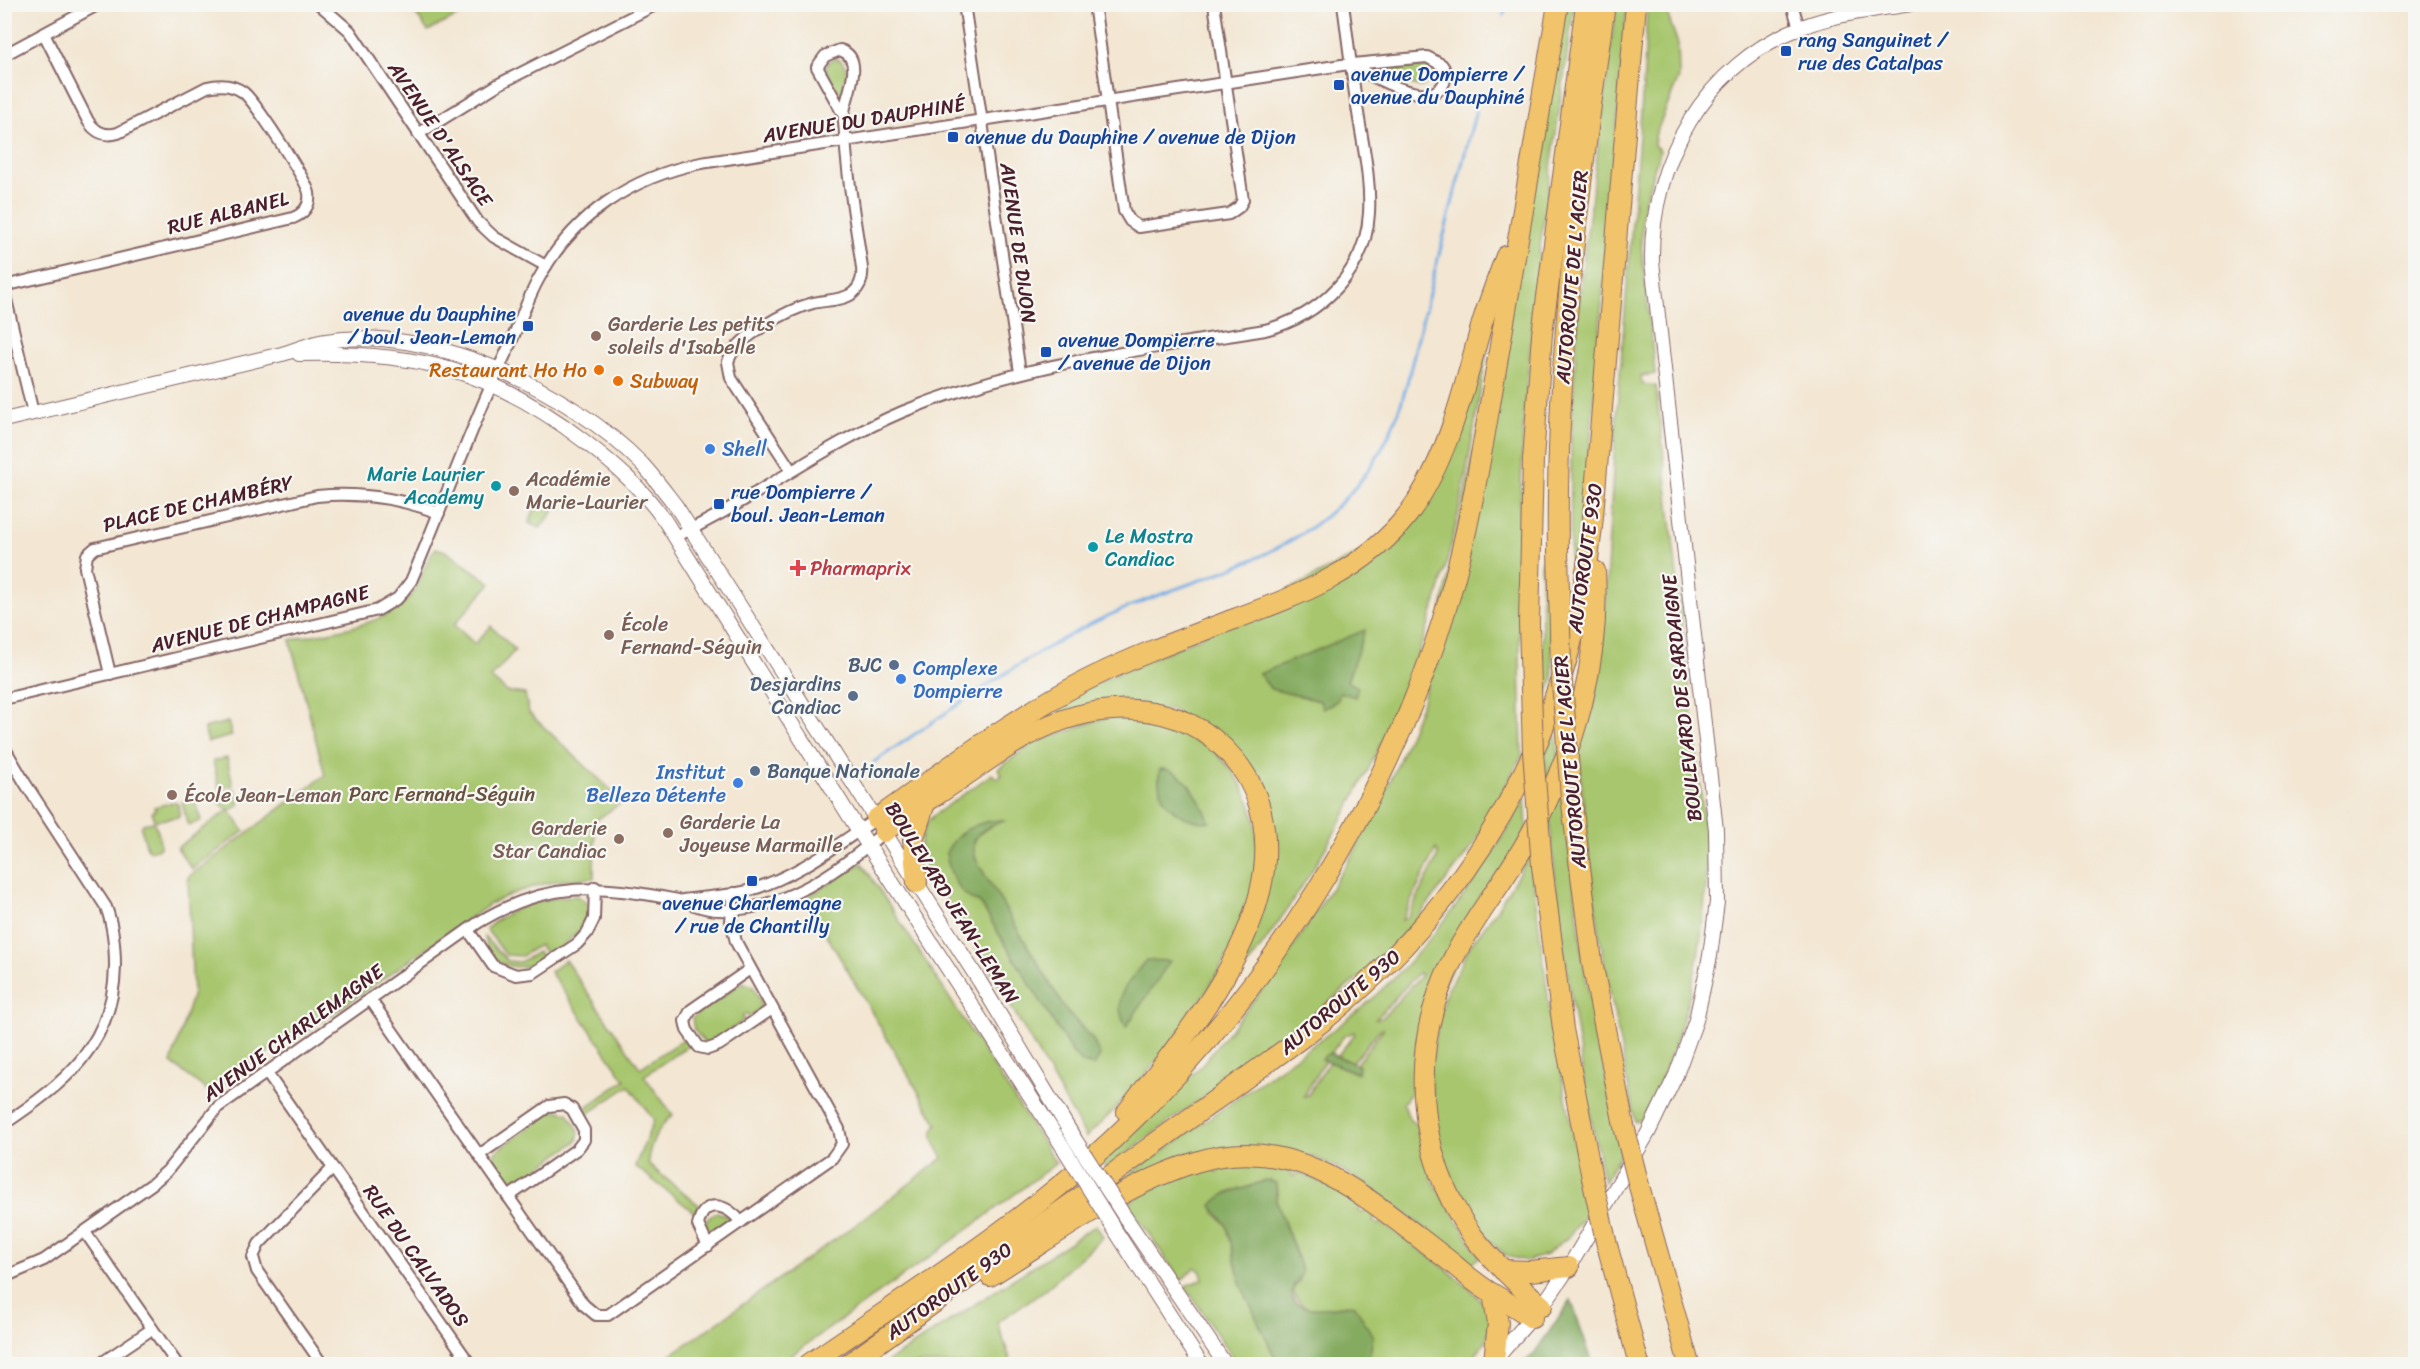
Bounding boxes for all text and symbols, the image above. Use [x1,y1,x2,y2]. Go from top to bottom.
place label: rang Sanguinet / rue des Catalpas [1798,23,1949,81]
marker: rang Sanguinet / rue des Catalpas [1779,44,1793,58]
street label: AVENUE D'ALSACE [378,53,503,216]
place label: avenue Dompierre / avenue du Dauphiné [1351,57,1525,115]
marker: avenue Dompierre / avenue du Dauphiné [1332,78,1346,92]
street label: AVENUE DU DAUPHINÉ [759,86,970,153]
place label: avenue du Dauphine / avenue de Dijon [965,120,1296,155]
marker: avenue du Dauphine / avenue de Dijon [946,130,960,144]
street label: AVENUE DE DIJON [989,159,1047,326]
street label: AUTOROUTE DE L'ACIER [1545,169,1599,386]
street label: RUE ALBANEL [164,181,293,245]
place label: avenue du Dauphine / boul. Jean-Leman [343,297,516,355]
place label: Garderie Les petits soleils d'Isabelle [607,307,775,365]
marker: avenue du Dauphine / boul. Jean-Leman [521,319,535,333]
place label: avenue Dompierre / avenue de Dijon [1058,323,1215,381]
marker: Garderie Les petits soleils d'Isabelle [589,329,603,343]
marker: avenue Dompierre / avenue de Dijon [1039,345,1053,359]
place label: Restaurant Ho Ho [429,353,587,388]
marker: Restaurant Ho Ho [592,363,606,377]
place label: Subway [630,364,699,399]
marker: Subway [611,374,625,388]
place label: Shell [722,432,767,467]
marker: Shell [703,442,717,456]
place label: Marie Laurier Academy [367,457,486,515]
place label: Académie Marie-Laurier [525,462,649,520]
street label: PLACE DE CHAMBÉRY [100,465,298,543]
place label: rue Dompierre / boul. Jean-Leman [731,475,885,533]
marker: Marie Laurier Academy [489,479,503,493]
street label: AUTOROUTE 930 [1557,481,1613,636]
marker: Académie Marie-Laurier [507,484,521,498]
marker: rue Dompierre / boul. Jean-Leman [712,497,726,511]
place label: Le Mostra Candiac [1105,519,1193,577]
marker: Le Mostra Candiac [1086,540,1100,554]
place label: Pharmaprix [810,551,912,586]
marker: Pharmaprix [791,561,805,575]
street label: BOULEVARD DE SARDAIGNE [1651,571,1712,823]
street label: AVENUE DE CHAMPAGNE [146,574,375,663]
place label: École Fernand-Séguin [621,607,762,665]
marker: École Fernand-Séguin [602,628,616,642]
place label: BJC [848,648,882,683]
place label: Complexe Dompierre [913,651,1003,709]
street label: AUTOROUTE DE L'ACIER [1543,654,1597,871]
marker: BJC [887,658,901,672]
place label: Desjardins Candiac [750,667,842,725]
marker: Complexe Dompierre [894,672,908,686]
marker: Desjardins Candiac [846,689,860,703]
place label: Banque Nationale [767,754,920,789]
place label: Institut Belleza Détente [586,755,726,813]
marker: Banque Nationale [748,764,762,778]
marker: Institut Belleza Détente [731,776,745,790]
park label: Parc Fernand-Séguin [349,777,535,812]
place label: École Jean-Leman [184,778,342,813]
marker: École Jean-Leman [165,788,179,802]
street label: BOULEVARD JEAN-LEMAN [875,795,1029,1011]
place label: Garderie La Joyeuse Marmaille [679,805,843,863]
place label: Garderie Star Candiac [493,811,607,869]
marker: Garderie La Joyeuse Marmaille [661,826,675,840]
marker: Garderie Star Candiac [612,832,626,846]
marker: avenue Charlemagne / rue de Chantilly [745,874,759,888]
place label: avenue Charlemagne / rue de Chantilly [662,886,842,944]
street label: AUTOROUTE 930 [1270,940,1409,1064]
street label: AVENUE CHARLEMAGNE [194,954,393,1112]
street label: RUE DU CALVADOS [353,1177,479,1335]
street label: AUTOROUTE 930 [877,1233,1020,1350]

